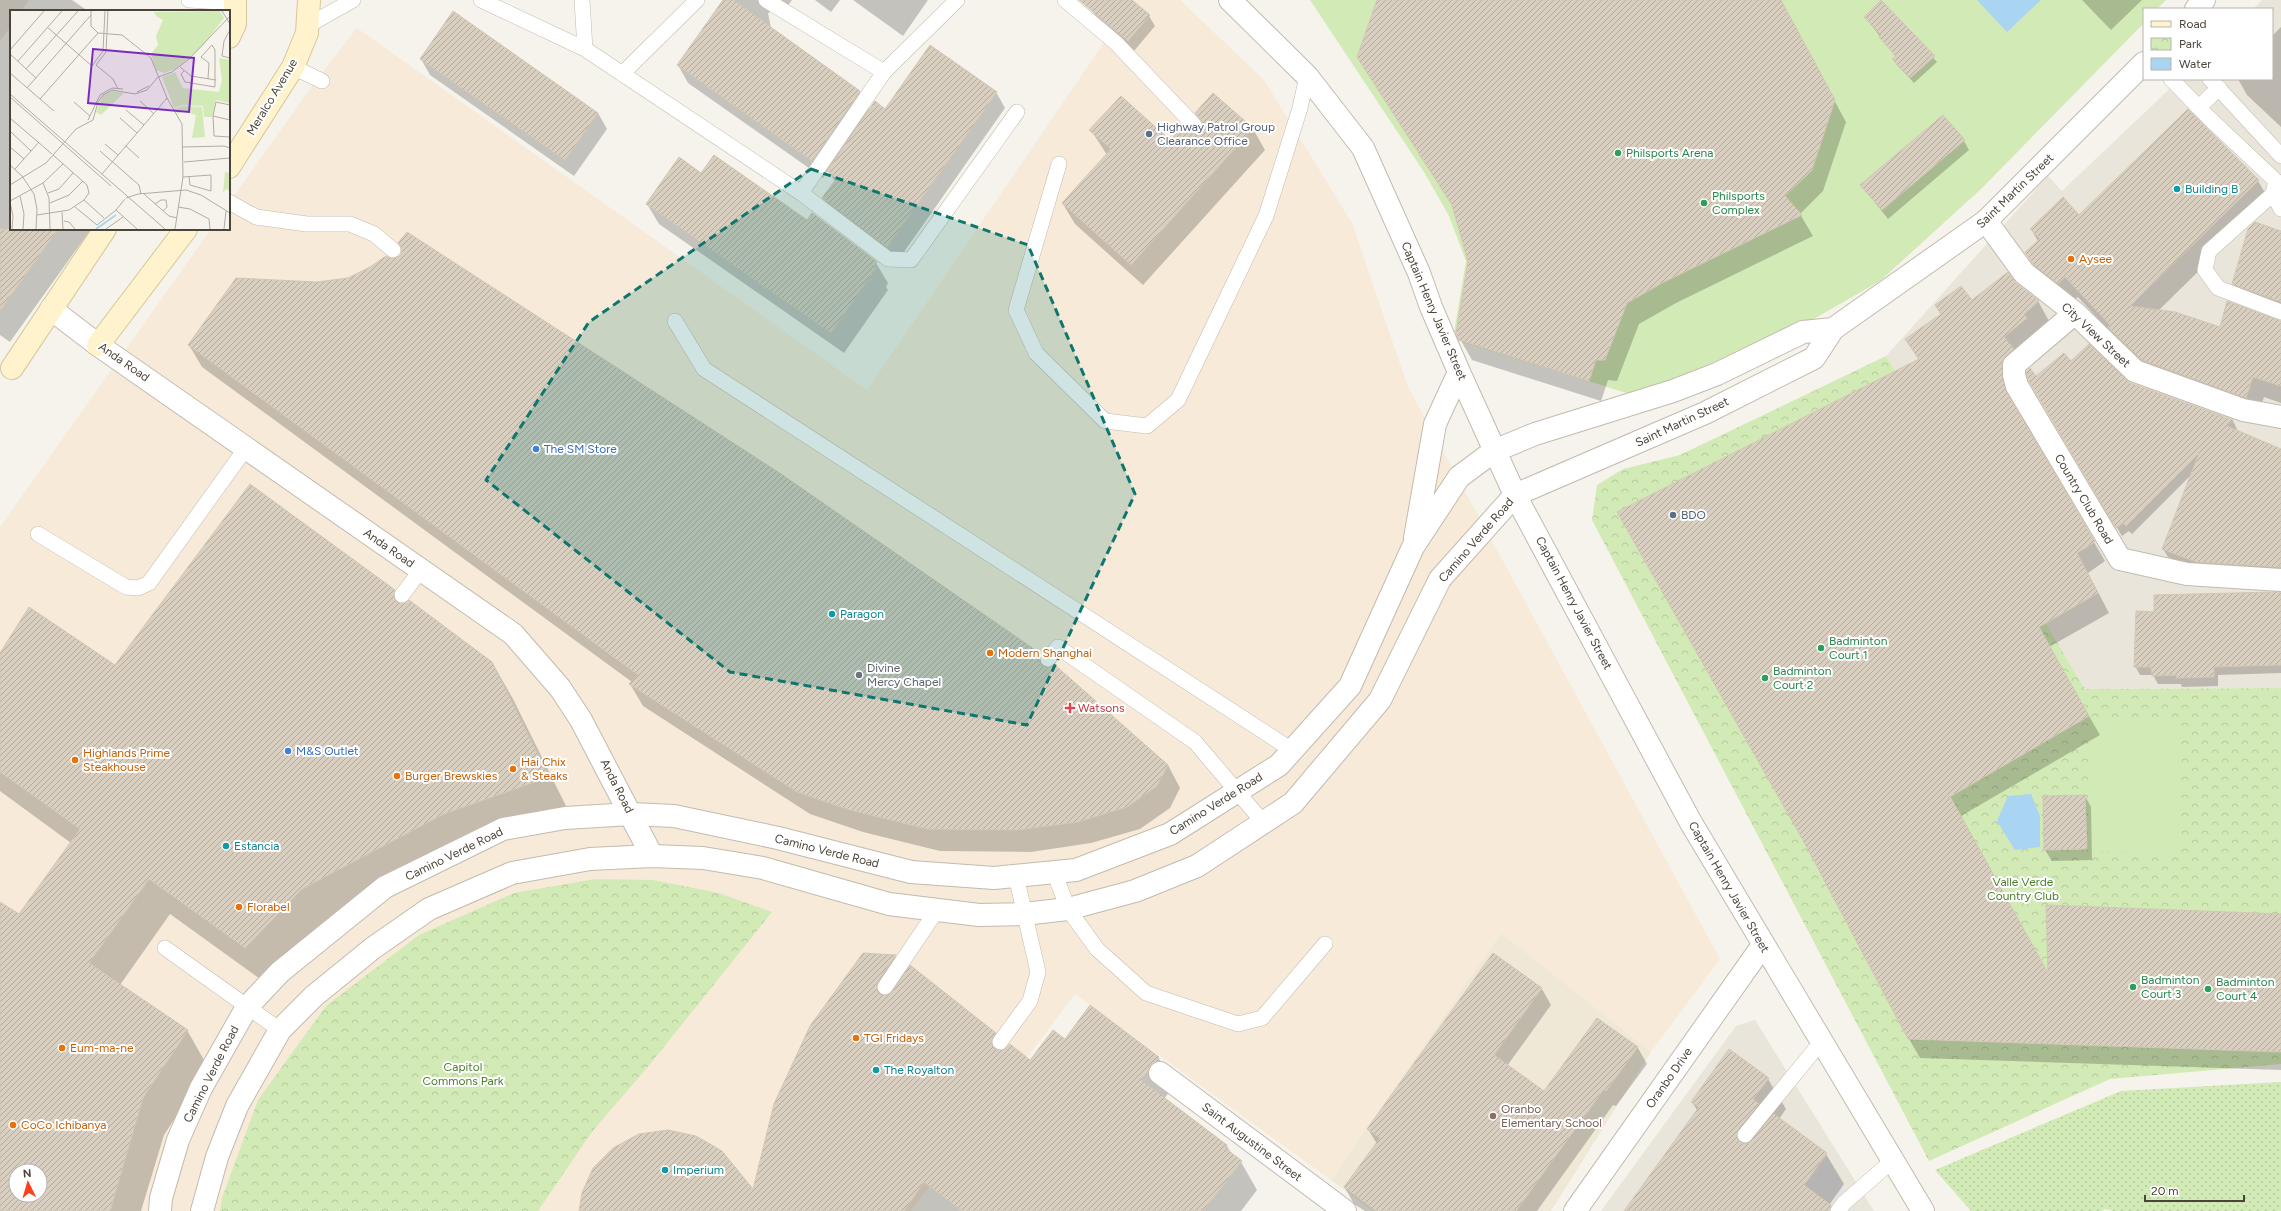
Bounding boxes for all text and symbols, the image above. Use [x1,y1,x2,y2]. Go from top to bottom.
legend [2143,8,2273,80]
inset map [10,10,230,230]
text: Road [2179,17,2207,31]
text: Park [2179,37,2202,51]
street label: Meralco Avenue [244,56,301,138]
text: Water [2179,57,2211,71]
place label: Highway Patrol Group Clearance Office [1157,120,1275,148]
marker: Highway Patrol Group Clearance Office [1144,129,1154,139]
place label: Philsports Arena [1626,146,1713,160]
marker: Philsports Arena [1613,148,1623,158]
street label: Saint Martin Street [1974,150,2057,231]
place label: Building B [2185,182,2238,196]
marker: Building B [2172,184,2182,194]
place label: Philsports Complex [1712,189,1765,217]
marker: Philsports Complex [1699,198,1709,208]
street label: Captain Henry Javier Street [1398,240,1470,383]
place label: Aysee [2079,252,2112,266]
marker: Aysee [2066,254,2076,264]
street label: City View Street [2059,300,2134,371]
street label: Anda Road [96,339,152,385]
street label: Saint Martin Street [1633,394,1731,450]
place label: The SM Store [544,442,617,456]
marker: The SM Store [531,444,541,454]
street label: Country Club Road [2052,451,2116,547]
street label: Camino Verde Road [1436,495,1516,585]
place label: BDO [1681,508,1706,522]
marker: BDO [1668,510,1678,520]
street label: Anda Road [361,525,417,571]
street label: Captain Henry Javier Street [1533,534,1615,672]
place label: Paragon [840,607,884,621]
marker: Paragon [827,609,837,619]
place label: Badminton Court 1 [1829,634,1888,662]
marker: Badminton Court 1 [1816,643,1826,653]
place label: Modern Shanghai [998,646,1092,660]
marker: Modern Shanghai [985,648,995,658]
place label: Divine Mercy Chapel [867,661,941,689]
place label: Badminton Court 2 [1773,664,1832,692]
marker: Divine Mercy Chapel [854,670,864,680]
marker: Badminton Court 2 [1760,673,1770,683]
place label: Watsons [1078,701,1125,715]
marker: Watsons [1065,703,1075,713]
place label: M&S Outlet [296,744,359,758]
place label: Highlands Prime Steakhouse [83,746,171,774]
marker: M&S Outlet [283,746,293,756]
marker: Highlands Prime Steakhouse [70,755,80,765]
place label: Hai Chix & Steaks [521,755,568,783]
street label: Anda Road [597,757,637,815]
marker: Hai Chix & Steaks [508,764,518,774]
place label: Burger Brewskies [405,769,498,783]
street label: Camino Verde Road [1167,770,1265,838]
marker: Burger Brewskies [392,771,402,781]
street label: Captain Henry Javier Street [1686,819,1773,955]
street label: Camino Verde Road [403,824,505,884]
street label: Camino Verde Road [773,831,881,871]
place label: Estancia [234,839,279,853]
marker: Estancia [221,841,231,851]
park label: Valle Verde Country Club [1987,875,2059,903]
place label: Florabel [247,900,290,914]
marker: Florabel [234,902,244,912]
place label: Badminton Court 3 [2141,973,2200,1001]
place label: Badminton Court 4 [2216,975,2275,1003]
marker: Badminton Court 3 [2128,982,2138,992]
marker: Badminton Court 4 [2203,984,2213,994]
street label: Camino Verde Road [180,1023,242,1125]
place label: TGI Fridays [864,1031,924,1045]
marker: TGI Fridays [851,1033,861,1043]
place label: Eum-ma-ne [70,1041,134,1055]
marker: Eum-ma-ne [57,1043,67,1053]
street label: Oranbo Drive [1643,1045,1695,1111]
park label: Capitol Commons Park [422,1060,504,1088]
place label: The Royalton [884,1063,955,1077]
marker: The Royalton [871,1065,881,1075]
street label: Saint Augustine Street [1199,1100,1305,1185]
place label: Oranbo Elementary School [1501,1102,1602,1130]
marker: Oranbo Elementary School [1488,1111,1498,1121]
place label: CoCo Ichibanya [21,1118,106,1132]
marker: CoCo Ichibanya [8,1120,18,1130]
north arrow [8,1163,48,1203]
place label: Imperium [673,1163,724,1177]
marker: Imperium [660,1165,670,1175]
text: N [22,1167,32,1180]
scale bar [2145,1177,2244,1203]
text: 20 m [2151,1184,2179,1198]

